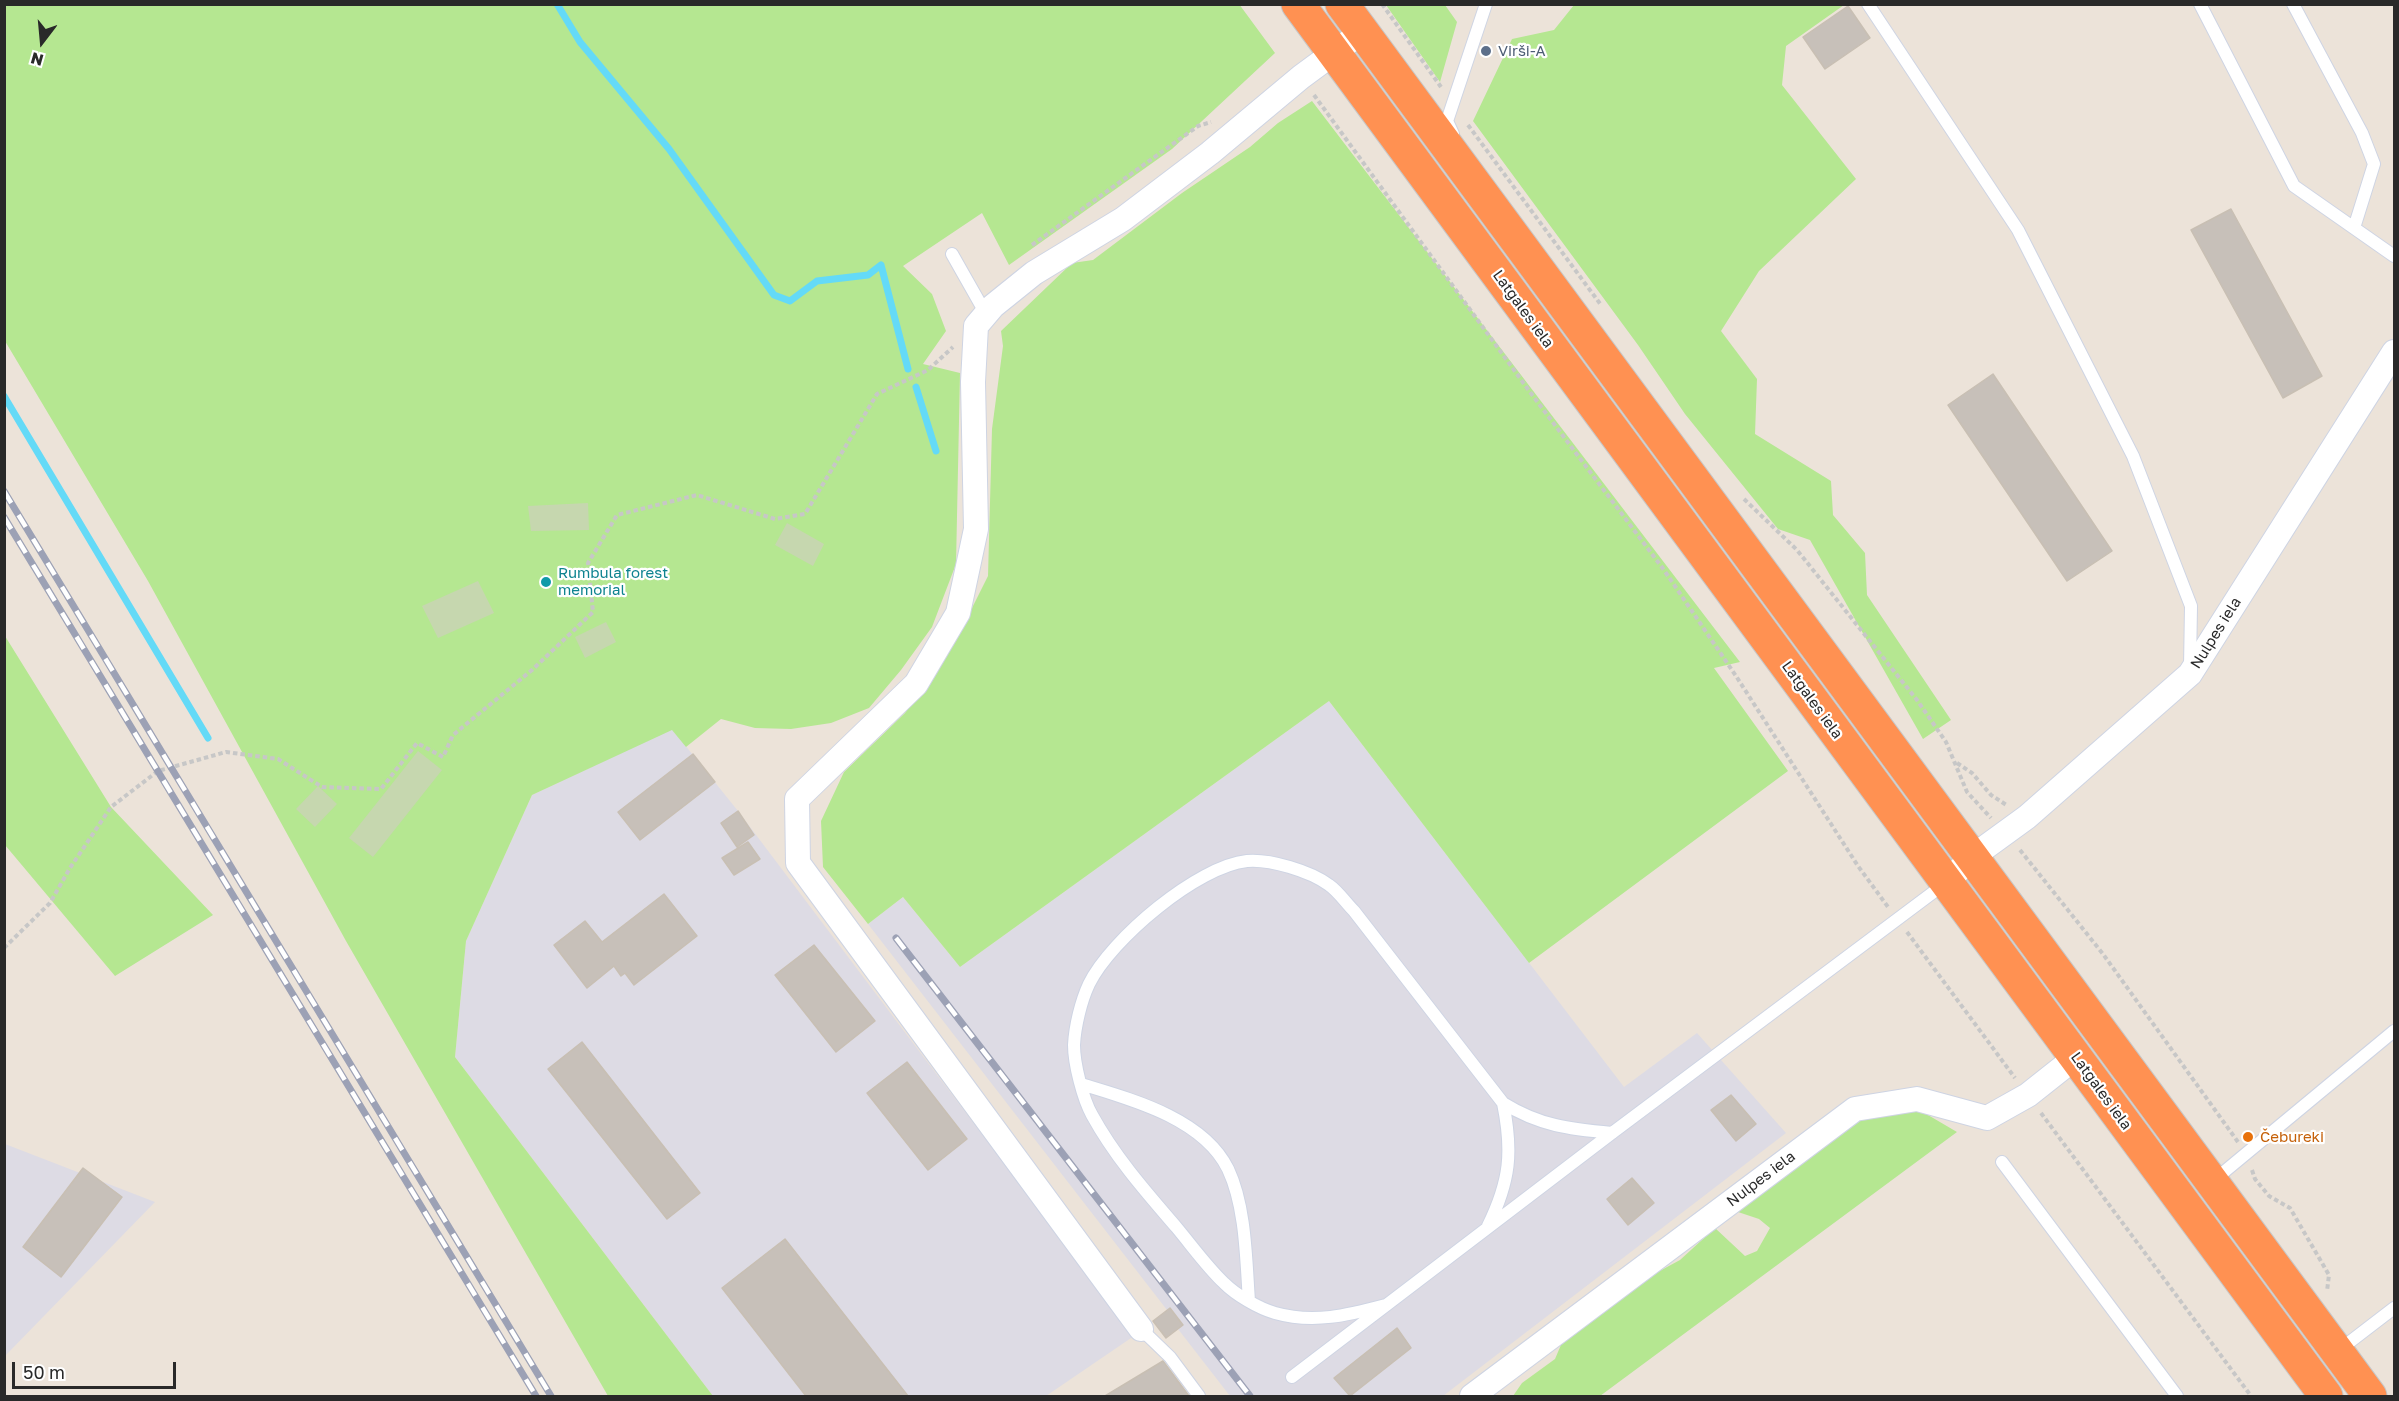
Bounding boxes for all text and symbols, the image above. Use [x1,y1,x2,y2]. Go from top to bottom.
north arrow [12,12,72,72]
place label: Virši-A [1498,42,1546,60]
marker: Virši-A [1479,44,1493,58]
text: N [28,48,46,71]
street label: Latgales iela [1489,267,1557,351]
place label: Rumbula forest memorial [558,564,668,599]
marker: Rumbula forest memorial [539,575,553,589]
street label: Nulpes iela [2187,594,2245,672]
street label: Latgales iela [1778,658,1846,742]
street label: Latgales iela [2067,1049,2135,1133]
place label: Čebureki [2260,1128,2324,1146]
marker: Čebureki [2241,1130,2255,1144]
street label: Nulpes iela [1723,1147,1799,1211]
scale bar [15,1350,178,1388]
text: 50 m [23,1361,65,1383]

